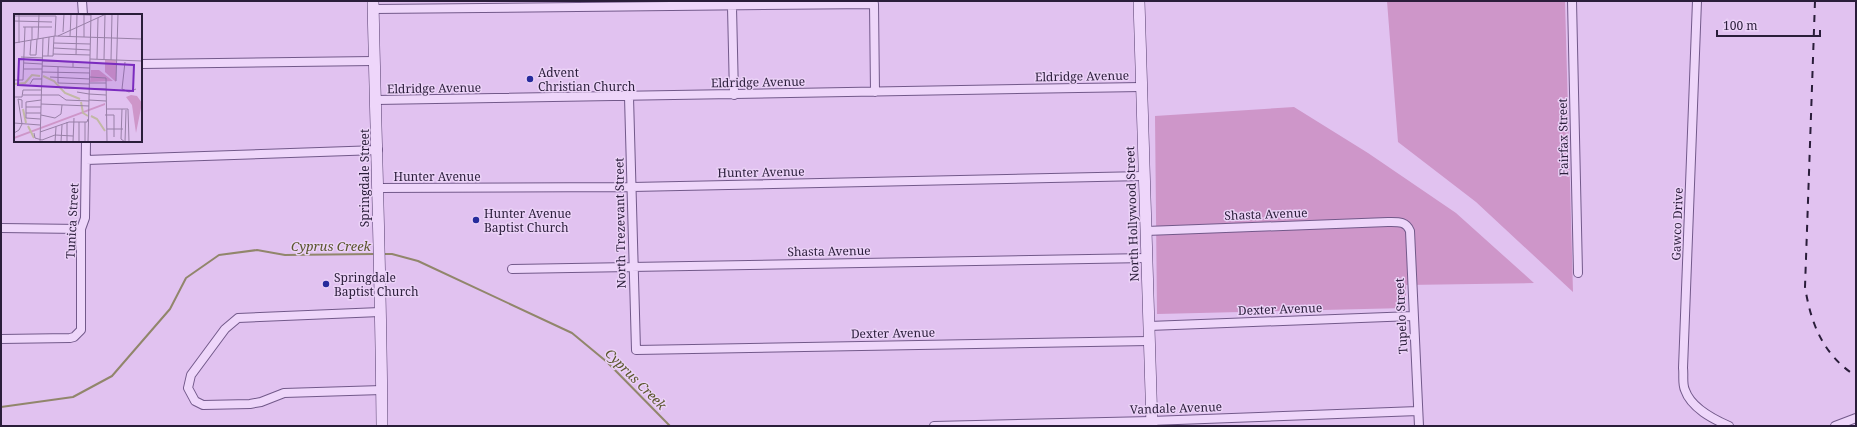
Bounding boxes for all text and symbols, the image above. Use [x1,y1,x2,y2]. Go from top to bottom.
scale bar [1717,12,1820,38]
inset map [14,14,142,142]
text: 100 m [1723,17,1758,34]
place label: Advent Christian Church [538,64,636,95]
street label: Eldridge Avenue [1035,67,1129,85]
street label: Eldridge Avenue [711,73,805,91]
marker: Advent Christian Church [525,74,535,84]
street label: Eldridge Avenue [387,79,481,97]
street label: Fairfax Street [1554,98,1572,176]
street label: Springdale Street [356,129,373,227]
street label: North Hollywood Street [1121,146,1143,282]
street label: North Trezevant Street [610,157,630,289]
street label: Hunter Avenue [717,163,805,181]
street label: Hunter Avenue [393,168,481,185]
street label: Tunica Street [62,183,82,259]
street label: Gawco Drive [1667,187,1687,261]
street label: Shasta Avenue [1224,204,1308,224]
place label: Hunter Avenue Baptist Church [484,205,571,236]
marker: Hunter Avenue Baptist Church [471,215,481,225]
water label: Cyprus Creek [291,237,372,255]
street label: Shasta Avenue [787,242,871,260]
place label: Springdale Baptist Church [334,269,419,300]
street label: Tupelo Street [1391,278,1411,354]
marker: Springdale Baptist Church [321,279,331,289]
street label: Dexter Avenue [1238,299,1322,319]
street label: Dexter Avenue [851,324,935,342]
water label: Cyprus Creek [601,344,671,414]
street label: Vandale Avenue [1130,398,1222,418]

